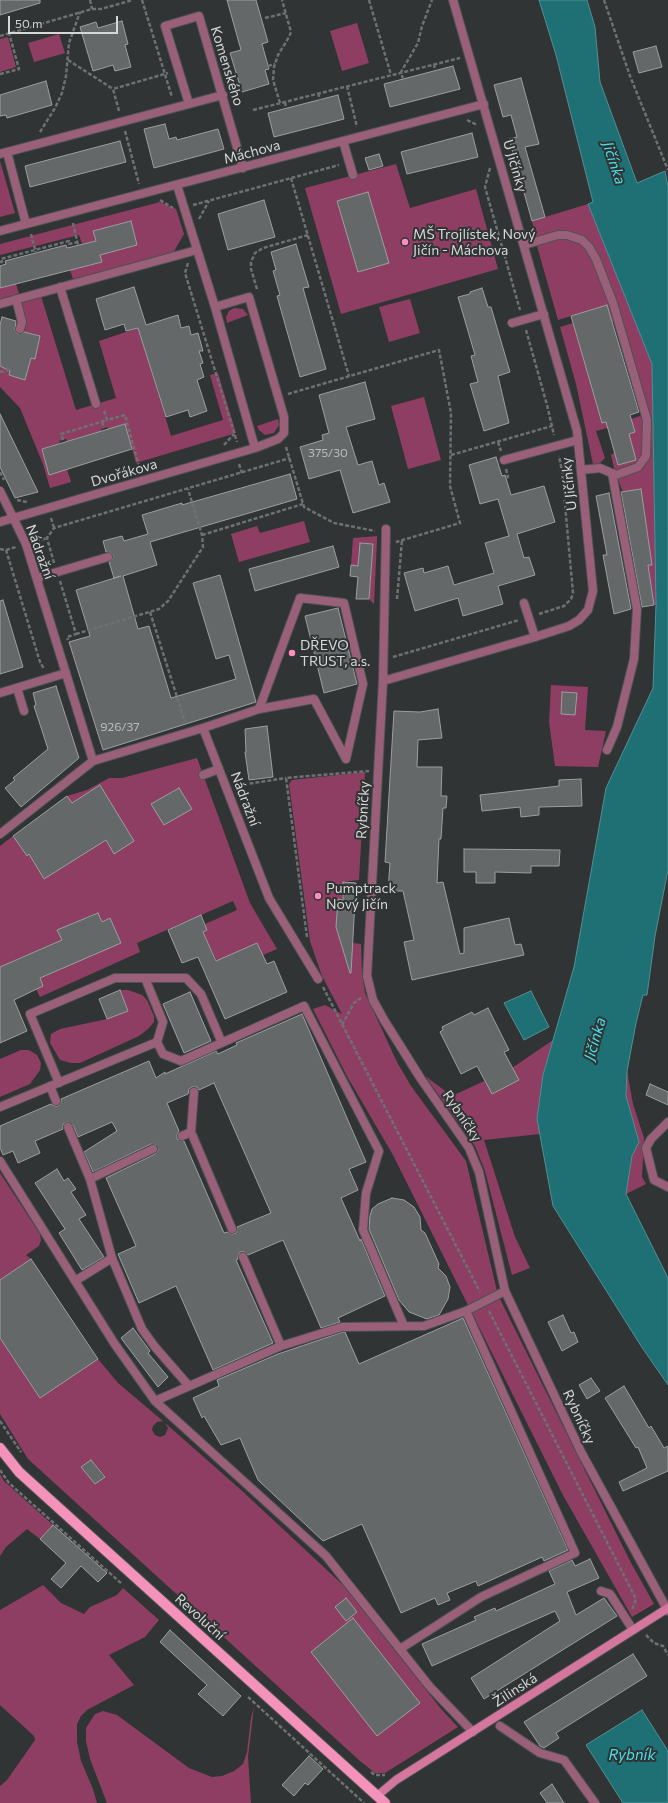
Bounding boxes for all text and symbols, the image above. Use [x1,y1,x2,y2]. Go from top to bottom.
scale bar [10,8,120,34]
text: 50 m [15,16,43,30]
street label: Komenského [207,24,247,108]
street label: Máchova [222,136,282,168]
street label: U Jičínky [499,138,531,194]
water label: Jičínka [599,139,629,187]
place label: MŠ Trojlístek, Nový Jičín - Máchova [413,226,535,258]
marker: MŠ Trojlístek, Nový Jičín - Máchova [400,237,410,247]
house number: 375/30 [308,446,348,460]
street label: Dvořákova [89,456,159,490]
street label: U Jičínky [558,456,580,512]
street label: Nádražní [22,522,58,582]
place label: DŘEVO TRUST, a.s. [300,637,370,670]
marker: DŘEVO TRUST, a.s. [287,648,297,658]
house number: 926/37 [100,720,140,734]
street label: Nádražní [227,769,263,829]
street label: Rybníčky [353,781,373,839]
place label: Pumptrack Nový Jičín [326,880,396,912]
marker: Pumptrack Nový Jičín [313,891,323,901]
water label: Jičínka [580,1015,610,1063]
street label: Rybníčky [439,1087,485,1145]
street label: Rybníčky [559,1387,599,1447]
street label: Revoluční [172,1590,228,1644]
street label: Žilinská [490,1670,540,1710]
water label: Rybník [608,1746,656,1764]

